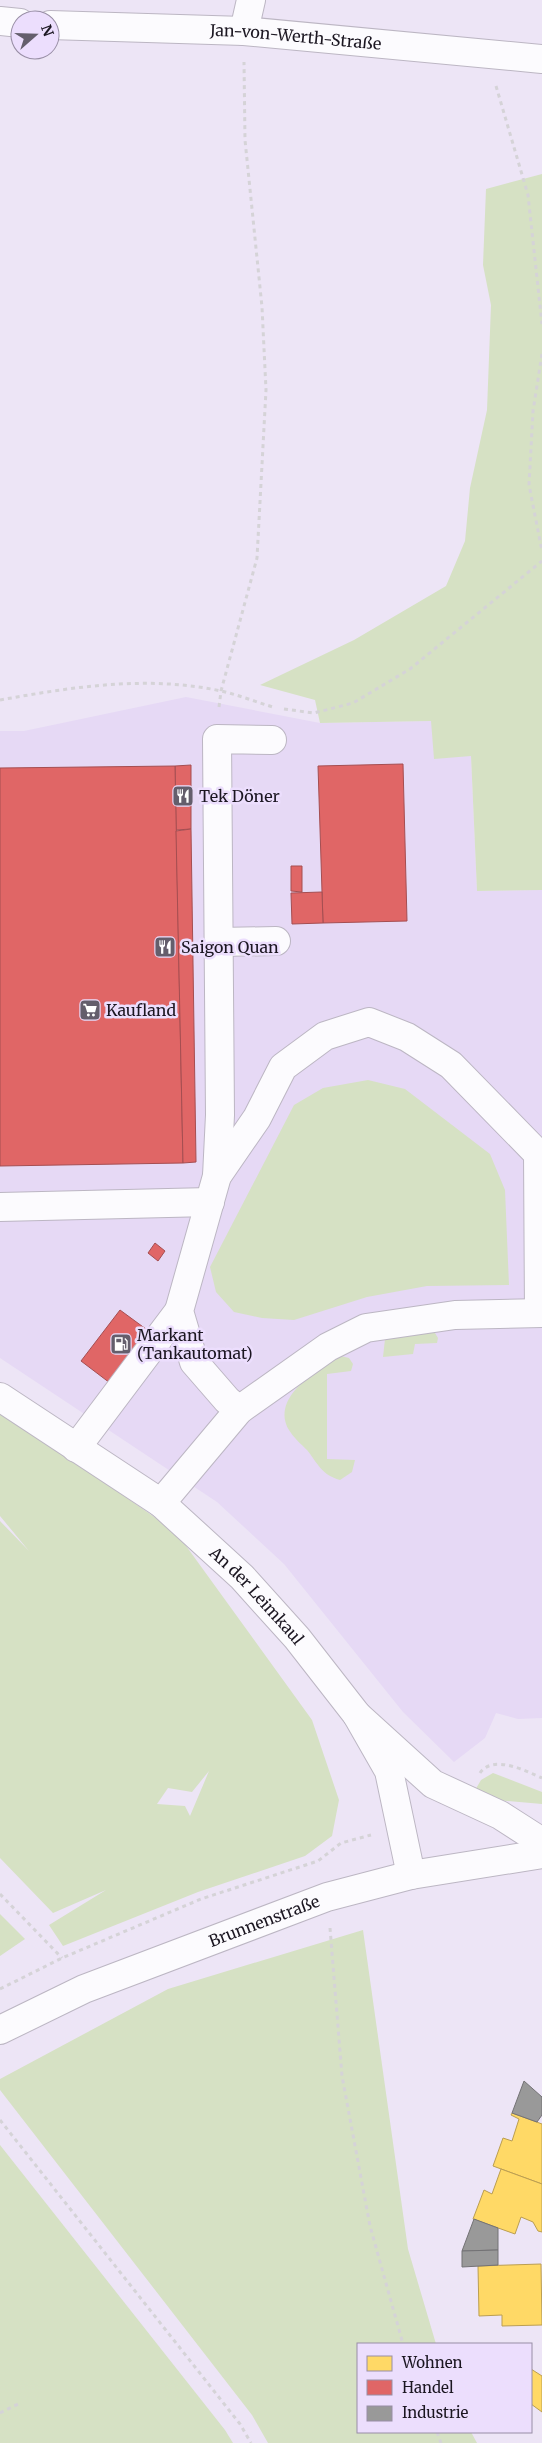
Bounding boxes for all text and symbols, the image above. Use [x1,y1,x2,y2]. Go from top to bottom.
north arrow [10,10,60,60]
street label: Jan-von-Werth-Straße [209,20,382,54]
text: N [37,22,58,39]
restaurant icon: Tek Döner [171,784,195,808]
place label: Tek Döner [199,786,280,806]
restaurant icon: Saigon Quan [153,935,177,959]
place label: Saigon Quan [181,937,279,957]
supermarket icon: Kaufland [78,998,102,1022]
place label: Kaufland [106,1000,176,1020]
place label: Markant (Tankautomat) [137,1325,253,1363]
fuel station icon: Markant (Tankautomat) [109,1332,133,1356]
street label: An der Leimkaul [205,1542,308,1648]
street label: Brunnenstraße [206,1891,322,1951]
legend [357,2343,532,2433]
text: Wohnen [401,2353,462,2372]
text: Handel [402,2378,454,2397]
text: Industrie [402,2403,469,2422]

